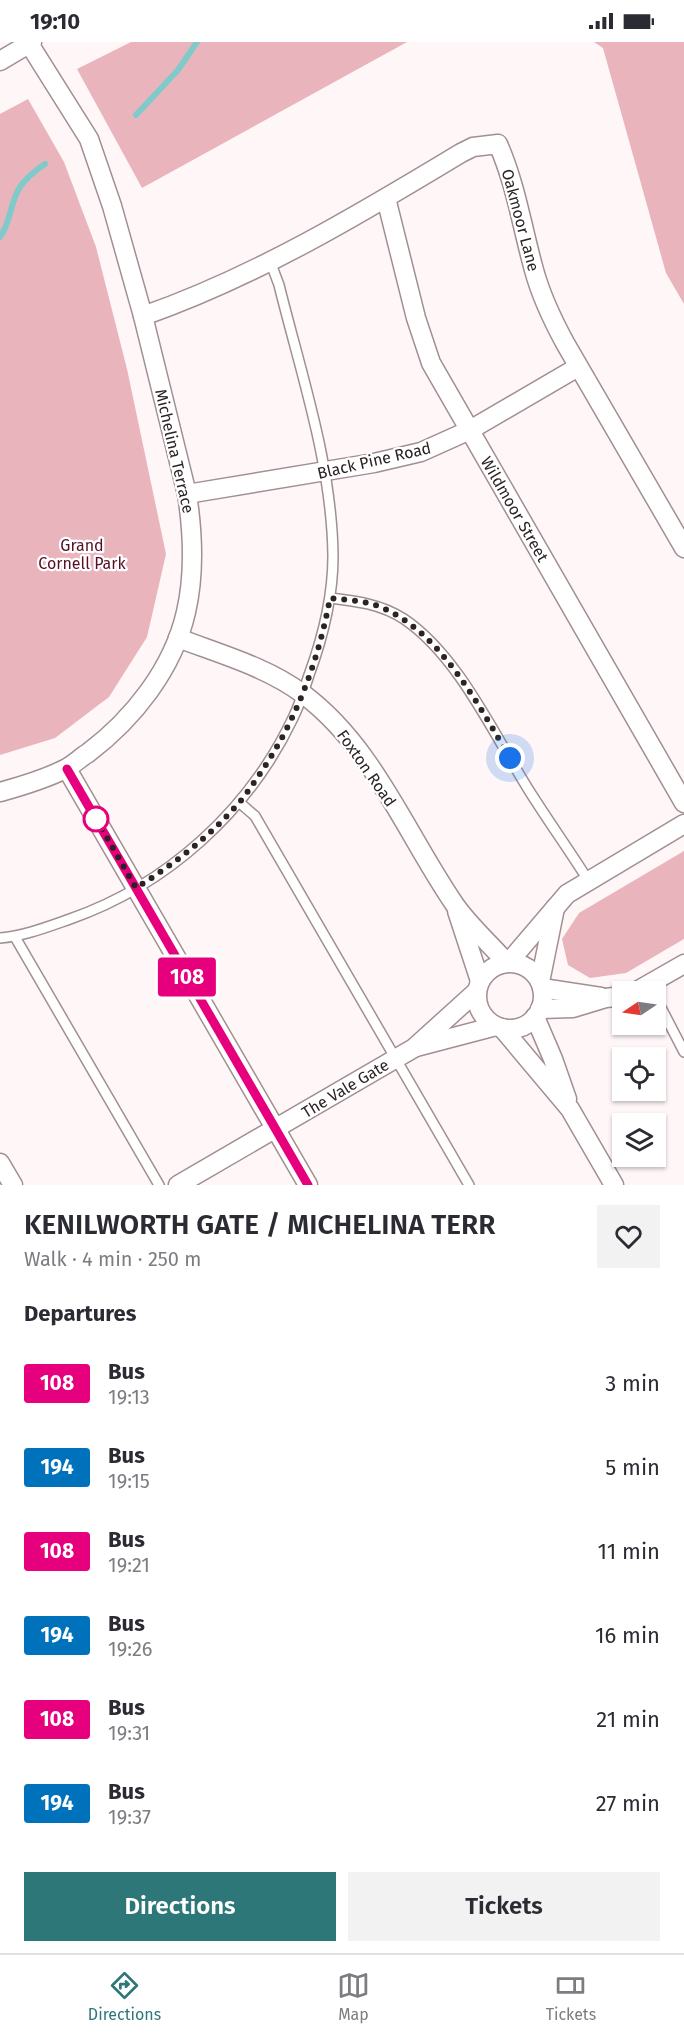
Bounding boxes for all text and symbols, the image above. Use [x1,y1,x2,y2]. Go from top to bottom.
text: 19:10 [30,8,80,35]
street label: Oakmoor Lane [498,167,543,273]
street label: Michelina Terrace [151,387,198,515]
street label: Black Pine Road [315,438,433,483]
street label: Wildmoor Street [477,453,552,565]
park label: Grand Cornell Park [38,536,126,573]
street label: Foxton Road [333,726,400,810]
your location [495,743,525,773]
unlabelled marker [83,806,109,832]
line badge: 108 [152,958,222,996]
text: 108 [170,964,204,990]
north arrow [612,981,666,1035]
map controls [612,981,666,1167]
button: locate [612,1047,666,1101]
street label: The Vale Gate [298,1055,392,1122]
button: layers [612,1113,666,1167]
button: heart [597,1205,660,1268]
text: KENILWORTH GATE / MICHELINA TERR [24,1208,496,1241]
text: Walk · 4 min · 250 m [24,1247,201,1271]
text: Departures [24,1300,136,1327]
text: Bus [108,1358,145,1385]
text: 108 [40,1370,74,1396]
text: 3 min [605,1370,660,1397]
text: 19:13 [108,1385,150,1409]
text: Bus [108,1442,145,1469]
text: 194 [40,1454,74,1480]
text: 5 min [605,1454,660,1481]
text: 19:15 [108,1469,150,1493]
text: Bus [108,1526,145,1553]
text: 108 [40,1538,74,1564]
text: 11 min [597,1538,660,1565]
text: 19:21 [108,1553,150,1577]
text: Bus [108,1610,145,1637]
text: 194 [40,1622,74,1648]
text: 16 min [595,1622,660,1649]
text: 19:26 [108,1637,153,1661]
text: Bus [108,1694,145,1721]
text: 108 [40,1706,74,1732]
text: 21 min [596,1706,660,1733]
text: 19:31 [108,1721,150,1745]
text: Bus [108,1778,145,1805]
text: 194 [40,1790,74,1816]
text: 27 min [596,1790,660,1817]
text: 19:37 [108,1805,151,1829]
button: Directions [24,1872,336,1941]
button: Tickets [348,1872,660,1941]
tab: Directions [88,1969,161,2024]
tab: Map [337,1969,370,2024]
tab: Tickets [546,1969,596,2024]

